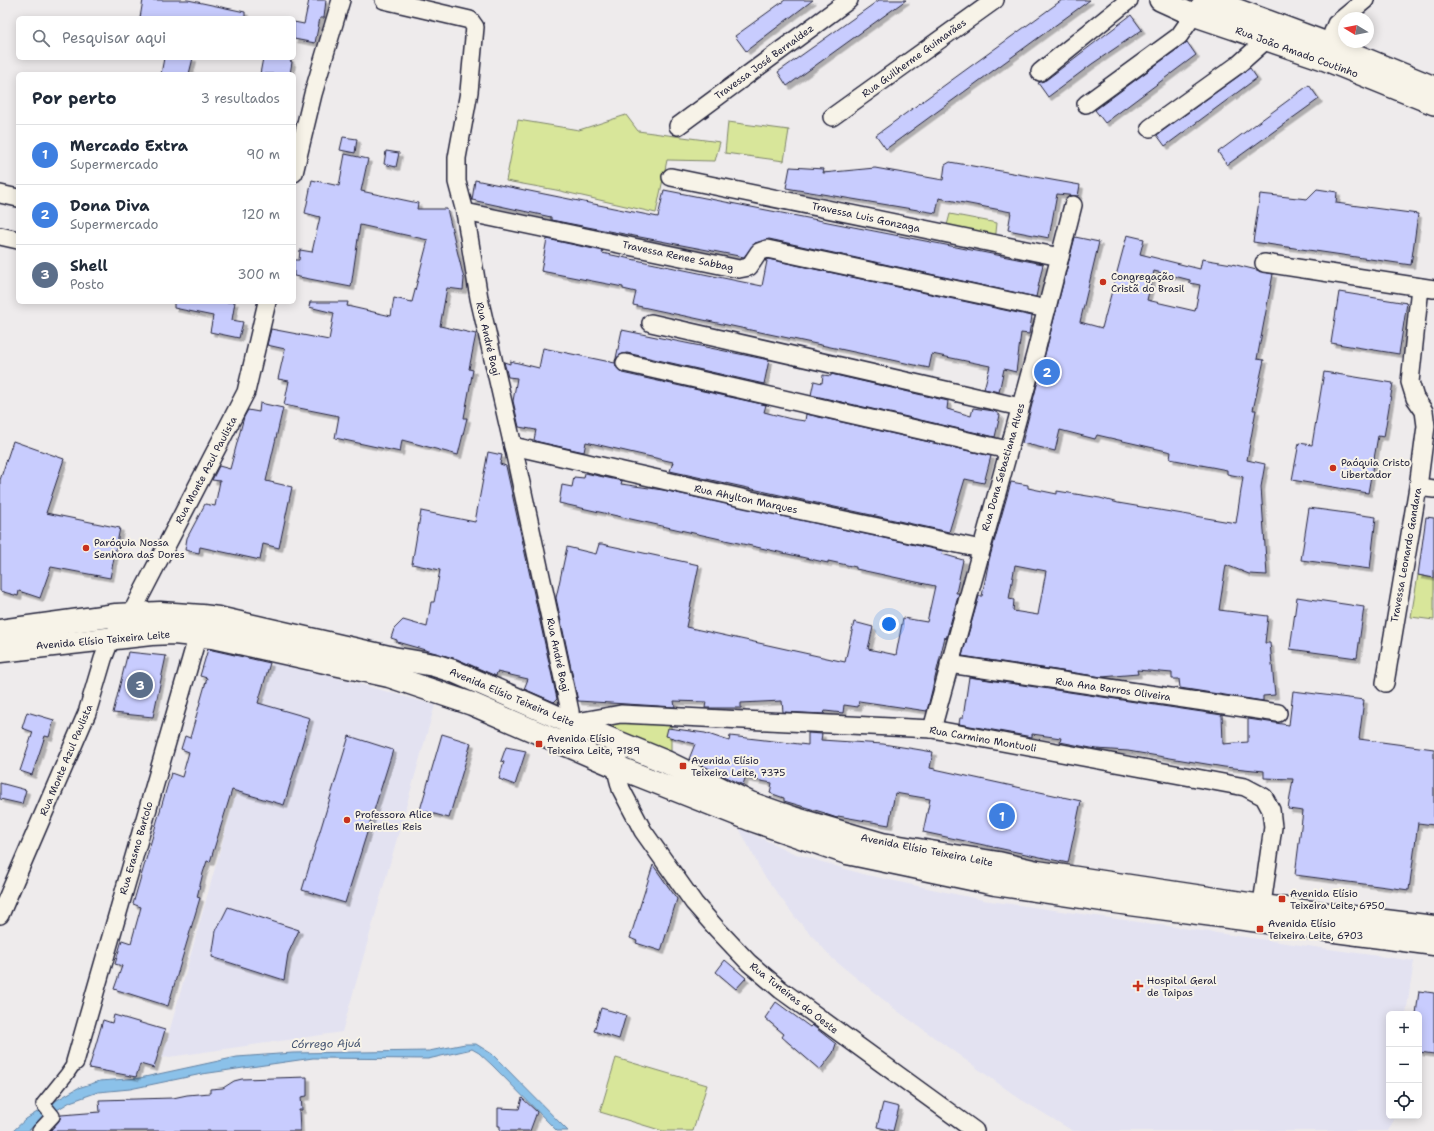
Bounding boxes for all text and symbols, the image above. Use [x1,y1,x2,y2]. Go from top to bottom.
north arrow [1338,12,1374,48]
search box [16,16,296,60]
street label: Rua Guilherme Guimarães [859,16,969,100]
street label: Travessa José Bernaldez [712,22,816,102]
street label: Rua João Amado Coutinho [1234,24,1360,80]
icon: search [30,27,52,49]
text: Pesquisar aqui [62,28,166,48]
text: Por perto [32,87,117,109]
text: 3 resultados [201,90,280,107]
text: Mercado Extra [70,136,188,156]
text: 1 [42,146,48,163]
text: 90 m [246,146,280,163]
text: Supermercado [70,156,158,173]
text: Dona Diva [70,196,150,216]
street label: Travessa Luis Gonzaga [811,199,922,235]
text: 2 [40,206,50,223]
text: 120 m [242,206,280,223]
text: Supermercado [70,216,158,233]
street label: Travessa Renee Sabbag [621,238,735,274]
text: Shell [70,256,108,276]
text: 3 [40,266,50,283]
text: 300 m [237,266,280,283]
place label: Congregação Cristã do Brasil [1111,270,1185,295]
text: Posto [70,276,104,293]
marker: Congregação Cristã do Brasil [1098,277,1108,287]
street label: Rua André Bagi [473,301,503,377]
pin: 2 [1034,357,1060,387]
street label: Rua Dona Sebastiana Alves [978,401,1028,532]
street label: Rua Monte Azul Paulista [172,413,240,526]
place label: Paóquia Cristo Libertador [1341,456,1410,481]
marker: Paóquia Cristo Libertador [1328,463,1338,473]
street label: Rua Ahylton Marques [693,482,799,516]
street label: Travessa Leonardo Gandara [1388,486,1424,623]
place label: Paróquia Nossa Senhora das Dores [94,536,185,561]
marker: Paróquia Nossa Senhora das Dores [81,543,91,553]
your location [879,614,899,634]
street label: Rua André Bagi [544,617,572,693]
street label: Avenida Elísio Teixeira Leite [35,628,171,652]
street label: Avenida Elísio Teixeira Leite [447,665,577,729]
pin: 3 [127,670,153,700]
street label: Rua Ana Barros Oliveira [1054,674,1172,704]
street label: Rua Monte Azul Paulista [37,702,96,818]
street label: Rua Carmino Montuoli [928,723,1038,755]
place label: Avenida Elísio Teixeira Leite, 7189 [547,732,640,757]
marker: Avenida Elísio Teixeira Leite, 7189 [534,739,544,749]
place label: Avenida Elísio Teixeira Leite, 7375 [691,754,785,779]
marker: Avenida Elísio Teixeira Leite, 7375 [678,761,688,771]
street label: Rua Erasmo Bartolo [116,800,156,896]
pin: 1 [989,801,1015,831]
place label: Professora Alice Meirelles Reis [355,808,432,833]
marker: Professora Alice Meirelles Reis [342,815,352,825]
street label: Avenida Elísio Teixeira Leite [860,831,995,869]
place label: Avenida Elísio Teixeira Leite, 6750 [1290,887,1385,912]
marker: Avenida Elísio Teixeira Leite, 6750 [1277,894,1287,904]
place label: Avenida Elísio Teixeira Leite, 6703 [1268,917,1363,942]
marker: Avenida Elísio Teixeira Leite, 6703 [1255,924,1265,934]
street label: Rua Tuneiras do Oeste [747,959,841,1037]
place label: Hospital Geral de Taipas [1147,974,1216,999]
marker: Hospital Geral de Taipas [1132,980,1144,992]
map controls [1386,1011,1422,1119]
button: + [1386,1011,1422,1047]
water label: Córrego Ajuá [291,1036,361,1052]
button: − [1386,1047,1422,1083]
button: locate [1386,1083,1422,1119]

